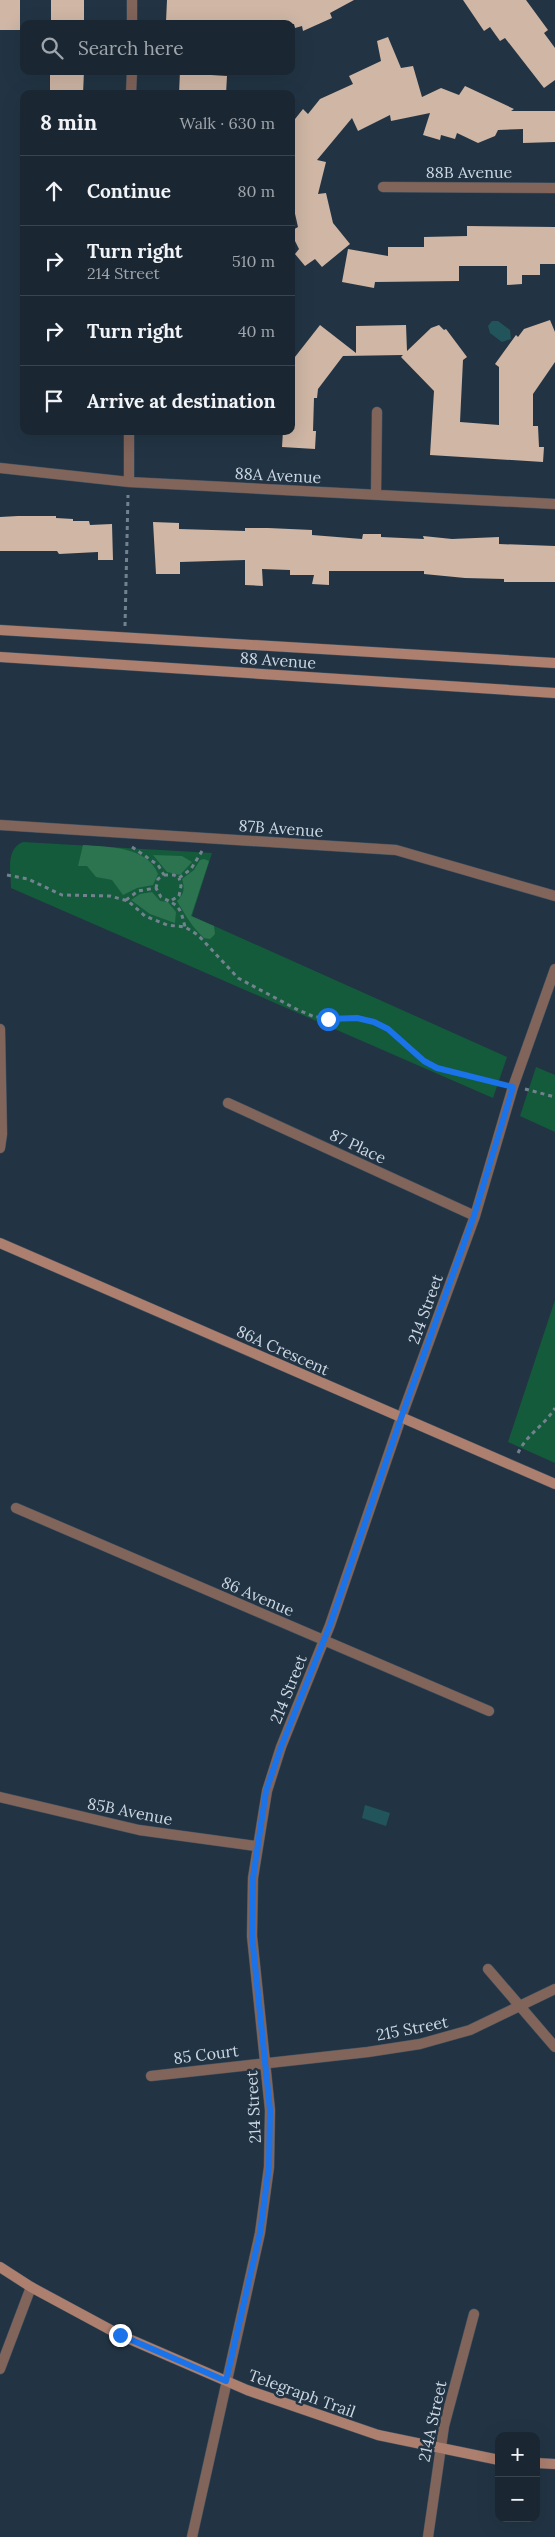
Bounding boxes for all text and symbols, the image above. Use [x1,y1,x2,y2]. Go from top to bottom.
search box [20,20,295,75]
icon: search [38,34,66,62]
text: Search here [78,36,184,60]
text: 8 min [40,109,97,136]
text: Walk · 630 m [179,113,275,133]
street label: 88B Avenue [426,162,513,182]
icon: ahead [40,177,68,205]
text: Continue [87,179,171,203]
text: 80 m [238,181,275,201]
text: Turn right [87,239,183,263]
icon: right [40,247,68,275]
text: 510 m [232,251,275,271]
text: 214 Street [87,263,160,283]
icon: right [40,317,68,345]
text: Turn right [87,319,183,343]
text: 40 m [238,321,275,341]
icon: arrive [40,387,68,415]
text: Arrive at destination [87,389,276,413]
street label: 88A Avenue [234,463,322,487]
street label: 88 Avenue [239,647,317,673]
street label: 87B Avenue [238,815,324,841]
route start [317,1008,340,1031]
street label: 87 Place [327,1124,390,1168]
street label: 214 Street [403,1271,447,1347]
street label: 86A Crescent [234,1321,333,1380]
street label: 86 Avenue [219,1572,298,1620]
street label: 214 Street [265,1651,311,1726]
street label: 85B Avenue [86,1793,175,1829]
street label: 215 Street [374,2011,450,2045]
street label: 85 Court [172,2040,240,2068]
street label: 214 Street [241,2069,265,2144]
route end [109,2324,132,2347]
street label: Telegraph Trail [246,2364,358,2422]
street label: 214A Street [414,2378,451,2464]
map controls [495,2432,540,2522]
button: + [495,2432,540,2477]
button: − [495,2477,540,2522]

